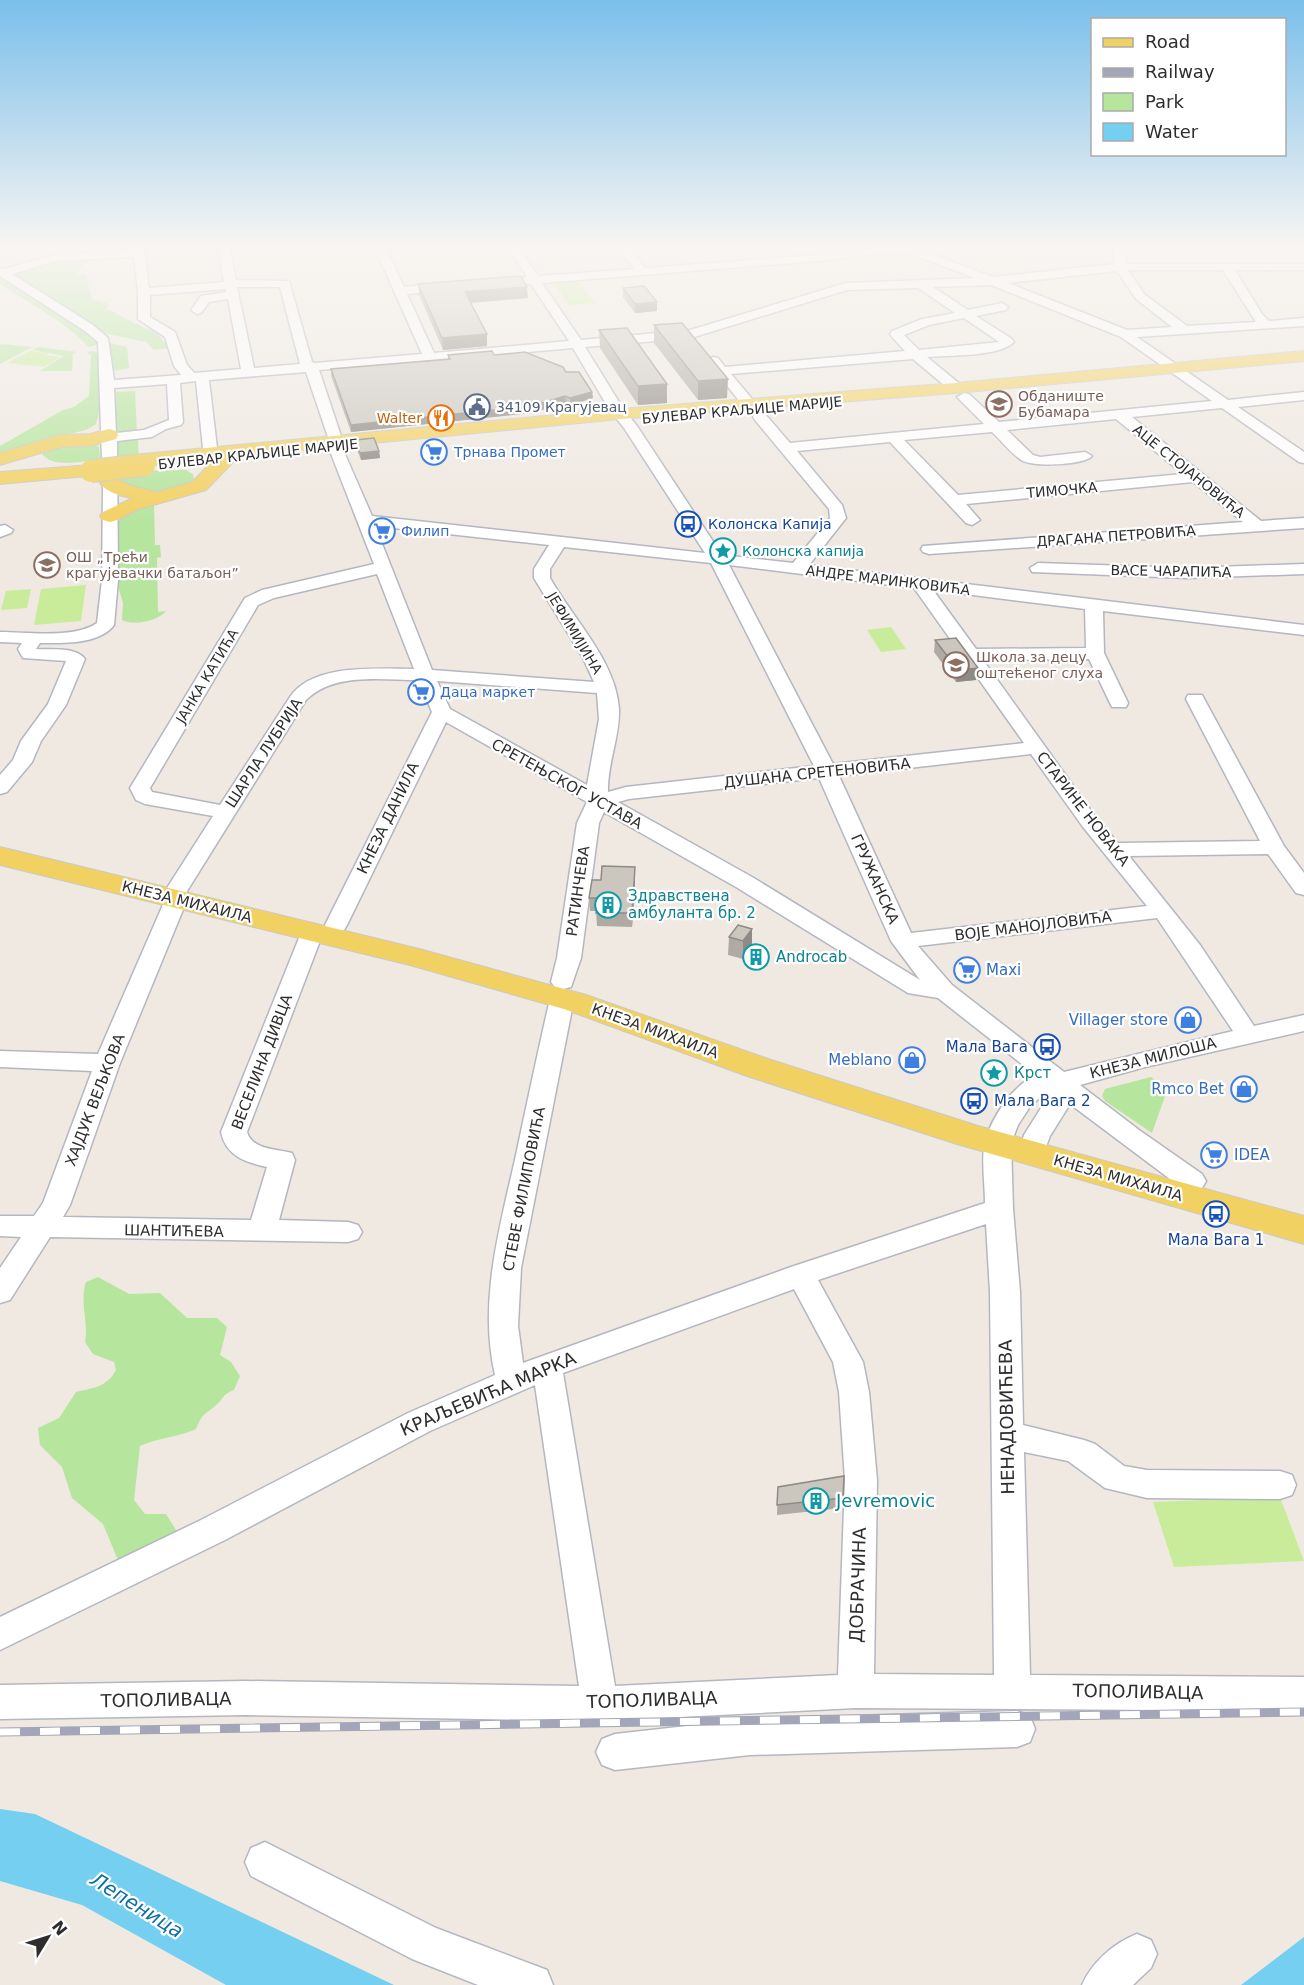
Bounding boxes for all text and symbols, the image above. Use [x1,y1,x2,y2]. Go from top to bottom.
legend [1091,18,1286,156]
text: Road [1145,31,1190,52]
text: Railway [1145,61,1215,82]
text: Park [1145,91,1184,112]
text: Water [1145,121,1199,142]
place label: Обданиште Бубамара [1018,388,1104,420]
school or university icon: Обданиште Бубамара [984,389,1014,419]
public building icon: 34109 Крагујевац [462,392,492,422]
street label: БУЛЕВАР КРАЉИЦЕ МАРИЈЕ [641,393,843,427]
place label: 34109 Крагујевац [496,399,627,415]
restaurant icon: Walter [426,403,456,433]
place label: Walter [377,410,422,426]
street label: АЦЕ СТОЈАНОВИЋА [1130,421,1248,521]
street label: БУЛЕВАР КРАЉИЦЕ МАРИЈЕ [157,436,359,472]
supermarket icon: Трнава Промет [419,437,449,467]
place label: Трнава Промет [453,444,566,460]
street label: ТИМОЧКА [1025,479,1099,501]
bus stop icon: Колонска Капија [673,509,703,539]
supermarket icon: Филип [367,516,397,546]
place label: Колонска Капија [708,516,832,532]
street label: ДРАГАНА ПЕТРОВИЋА [1036,522,1197,550]
place label: Филип [401,523,449,539]
place icon: Колонска капија [708,536,738,566]
place label: Колонска капија [742,543,864,559]
place label: ОШ „Трећи крагујевачки батаљон” [66,549,239,581]
school or university icon: ОШ „Трећи крагујевачки батаљон” [32,550,62,580]
street label: АНДРЕ МАРИНКОВИЋА [805,562,972,598]
street label: ВАСЕ ЧАРАПИЋА [1110,562,1232,580]
street label: ЈЕФИМИЈИНА [544,588,606,677]
street label: ЈАНКА КАТИЋА [172,626,242,727]
place label: Школа за децу оштећеног слуха [976,649,1103,681]
school or university icon: Школа за децу оштећеног слуха [941,650,971,680]
supermarket icon: Даца маркет [406,677,436,707]
place label: Даца маркет [440,684,535,700]
street label: ШАРЛА ЛУБРИЈА [222,694,307,811]
street label: СРЕТЕЊСКОГ УСТАВА [488,735,646,833]
street label: СТАРИНЕ НОВАКА [1033,748,1134,870]
street label: ДУШАНА СРЕТЕНОВИЋА [723,754,912,792]
street label: КНЕЗА ДАНИЛА [353,759,423,877]
street label: ГРУЖАНСКА [847,831,903,927]
street label: РАТИНЧЕВА [563,844,593,937]
street label: КНЕЗА МИХАИЛА [120,877,255,927]
place label: Здравствена амбуланта бр. 2 [628,887,756,922]
building icon: Здравствена амбуланта бр. 2 [593,890,623,920]
street label: ВОЈЕ МАНОЈЛОВИЋА [953,907,1113,945]
building icon: Androcab [741,942,771,972]
place label: Androcab [776,948,847,966]
supermarket icon: Maxi [952,955,982,985]
place label: Maxi [986,961,1021,979]
street label: ВЕСЕЛИНА ДИВЦА [228,991,296,1132]
street label: КНЕЗА МИХАИЛА [589,1000,722,1063]
shop icon: Villager store [1173,1005,1203,1035]
place label: Villager store [1069,1011,1168,1029]
street label: ХАЈДУК ВЕЉКОВА [61,1031,129,1169]
bus stop icon: Мала Вага [1032,1032,1062,1062]
street label: КНЕЗА МИЛОША [1088,1033,1219,1082]
place label: Мала Вага [946,1038,1028,1056]
shop icon: Meblano [897,1045,927,1075]
place label: Meblano [828,1051,892,1069]
place icon: Крст [979,1058,1009,1088]
place label: Крст [1014,1064,1051,1082]
shop icon: Rmco Bet [1229,1074,1259,1104]
place label: Rmco Bet [1151,1080,1224,1098]
bus stop icon: Мала Вага 2 [959,1086,989,1116]
place label: Мала Вага 2 [994,1092,1091,1110]
street label: СТЕВЕ ФИЛИПОВИЋА [499,1105,549,1273]
supermarket icon: IDEA [1199,1140,1229,1170]
place label: IDEA [1234,1146,1270,1164]
street label: КНЕЗА МИХАИЛА [1051,1151,1185,1205]
bus stop icon: Мала Вага 1 [1201,1199,1231,1229]
street label: ШАНТИЋЕВА [124,1221,225,1241]
place label: Мала Вага 1 [1168,1231,1264,1249]
street label: НЕНАДОВИЋЕВА [995,1339,1018,1495]
street label: КРАЉЕВИЋА МАРКА [397,1347,579,1440]
building icon: Jevremovic [801,1486,831,1516]
place label: Jevremovic [835,1490,935,1511]
street label: ДОБРАЧИНА [845,1526,870,1643]
street label: ТОПОЛИВАЦА [1071,1680,1204,1703]
street label: ТОПОЛИВАЦА [585,1687,718,1712]
street label: ТОПОЛИВАЦА [99,1688,232,1711]
water label: Лепеница [85,1867,188,1943]
north arrow [18,1907,78,1967]
text: N [48,1917,71,1939]

